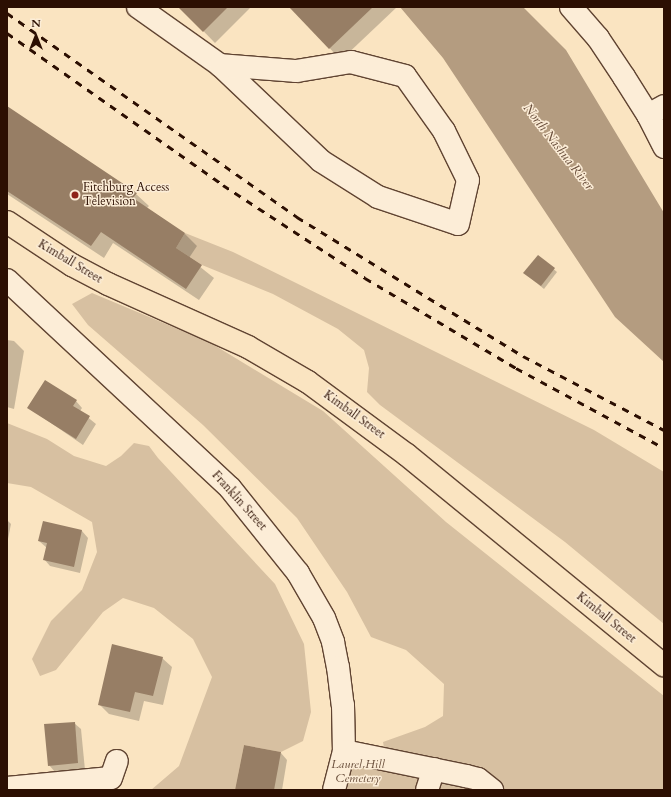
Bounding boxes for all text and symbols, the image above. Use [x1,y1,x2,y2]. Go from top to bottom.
north arrow [16,16,56,56]
text: N [31,16,41,31]
water label: North Nashua River [520,101,596,193]
place label: Fitchburg Access Television [83,181,169,209]
marker: Fitchburg Access Television [70,190,80,200]
street label: Kimball Street [35,237,105,287]
street label: Kimball Street [321,388,387,442]
street label: Franklin Street [209,468,269,534]
street label: Kimball Street [573,590,639,646]
park label: Laurel Hill Cemetery [331,758,385,786]

